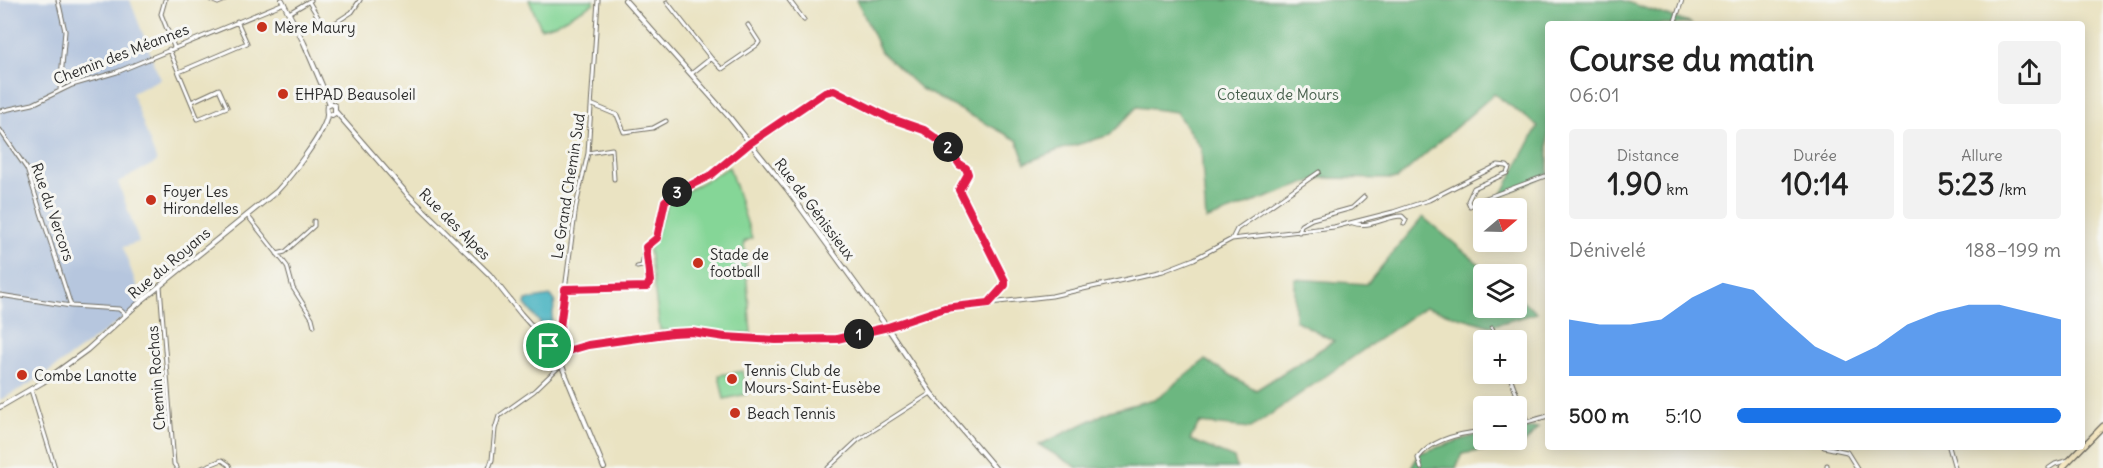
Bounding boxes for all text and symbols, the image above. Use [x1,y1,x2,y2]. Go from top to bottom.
place label: Mère Maury [274,18,355,37]
street label: Chemin des Méannes [51,19,192,89]
marker: Mère Maury [255,20,269,34]
text: Course du matin [1569,38,1814,80]
button: share [1998,41,2061,104]
text: 06:01 [1569,82,1619,107]
place label: EHPAD Beausoleil [295,85,416,104]
park label: Coteaux de Mours [1217,85,1339,104]
marker: EHPAD Beausoleil [276,87,290,101]
street label: Le Grand Chemin Sud [547,112,589,260]
pin: 2 [933,132,963,162]
text: 2 [944,137,952,157]
text: Distance [1617,145,1679,165]
text: Durée [1793,145,1837,165]
text: Allure [1961,145,2003,165]
street label: Rue de Génissieux [771,154,860,264]
street label: Rue du Vercors [27,160,79,264]
text: 1.90 [1607,165,1663,203]
text: 10:14 [1781,165,1849,203]
text: 5:23 [1937,165,1995,203]
pin: 3 [662,177,692,207]
text: km [1663,179,1689,199]
text: /km [1995,179,2027,199]
place label: Foyer Les Hirondelles [163,182,239,218]
text: 3 [672,182,682,202]
street label: Rue des Alpes [415,184,495,264]
marker: Foyer Les Hirondelles [144,193,158,207]
north arrow [1473,198,1527,252]
map controls [1473,198,1527,450]
street label: Rue du Royans [124,223,214,303]
text: Dénivelé [1569,237,1646,262]
text: 188–199 m [1965,237,2061,262]
place label: Stade de football [710,245,769,281]
marker: Stade de football [691,256,705,270]
button: layers [1473,264,1527,318]
pin: 1 [844,319,874,349]
pin [523,320,574,371]
text: 1 [856,324,862,344]
street label: Chemin Rochas [143,325,169,431]
icon: arrive [532,329,565,362]
button: + [1473,330,1527,384]
place label: Tennis Club de Mours-Saint-Eusèbe [744,361,881,397]
place label: Combe Lanotte [34,366,137,385]
marker: Combe Lanotte [15,368,29,382]
marker: Tennis Club de Mours-Saint-Eusèbe [725,372,739,386]
button: − [1473,396,1527,450]
text: 500 m [1569,403,1629,428]
text: 5:10 [1665,403,1702,428]
place label: Beach Tennis [747,404,836,423]
marker: Beach Tennis [728,406,742,420]

